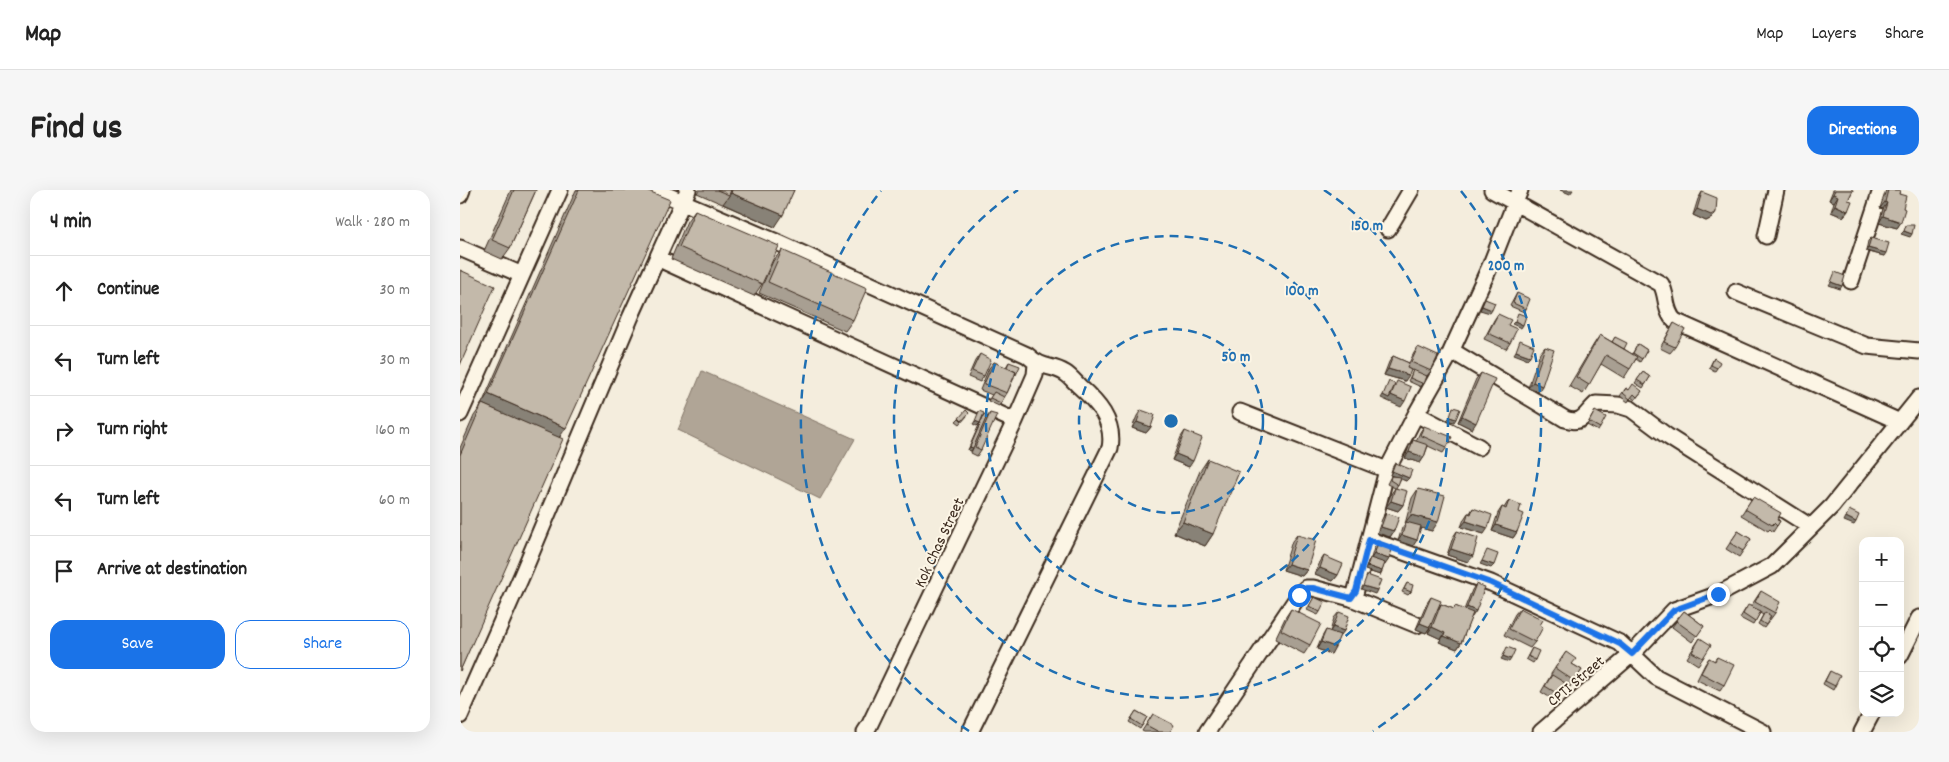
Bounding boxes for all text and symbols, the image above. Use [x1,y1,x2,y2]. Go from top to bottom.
text: Map [25,18,61,52]
text: Map [1756,22,1783,47]
text: Layers [1811,22,1857,47]
text: Share [1885,22,1924,47]
text: Find us [30,105,122,155]
button: Directions [1807,106,1919,155]
text: 4 min [50,208,92,238]
text: Walk · 280 m [335,211,410,234]
text: 150 m [1351,216,1383,238]
text: 200 m [1488,256,1524,278]
icon: ahead [50,277,78,305]
text: Continue [97,277,159,304]
text: 30 m [380,279,410,302]
text: 100 m [1285,281,1319,303]
icon: left [50,347,78,375]
text: Turn left [97,347,160,374]
text: 50 m [1222,347,1250,369]
text: 30 m [380,349,410,372]
centre of rings [1162,412,1180,430]
icon: right [50,417,78,445]
text: Turn right [97,417,168,444]
text: 160 m [375,419,410,442]
icon: left [50,487,78,515]
text: Turn left [97,487,160,514]
text: 60 m [379,489,410,512]
street label: Kok Chas Street [909,494,971,592]
map controls [1859,537,1904,717]
button: + [1859,537,1904,582]
icon: arrive [50,557,78,585]
text: Arrive at destination [97,557,247,584]
button: − [1859,582,1904,627]
route end [1707,583,1730,606]
route start [1288,584,1311,607]
button: Save [50,620,225,669]
button: Share [235,620,410,669]
button: locate [1859,627,1904,672]
street label: CPTI Street [1543,651,1611,713]
button: layers [1859,672,1904,717]

